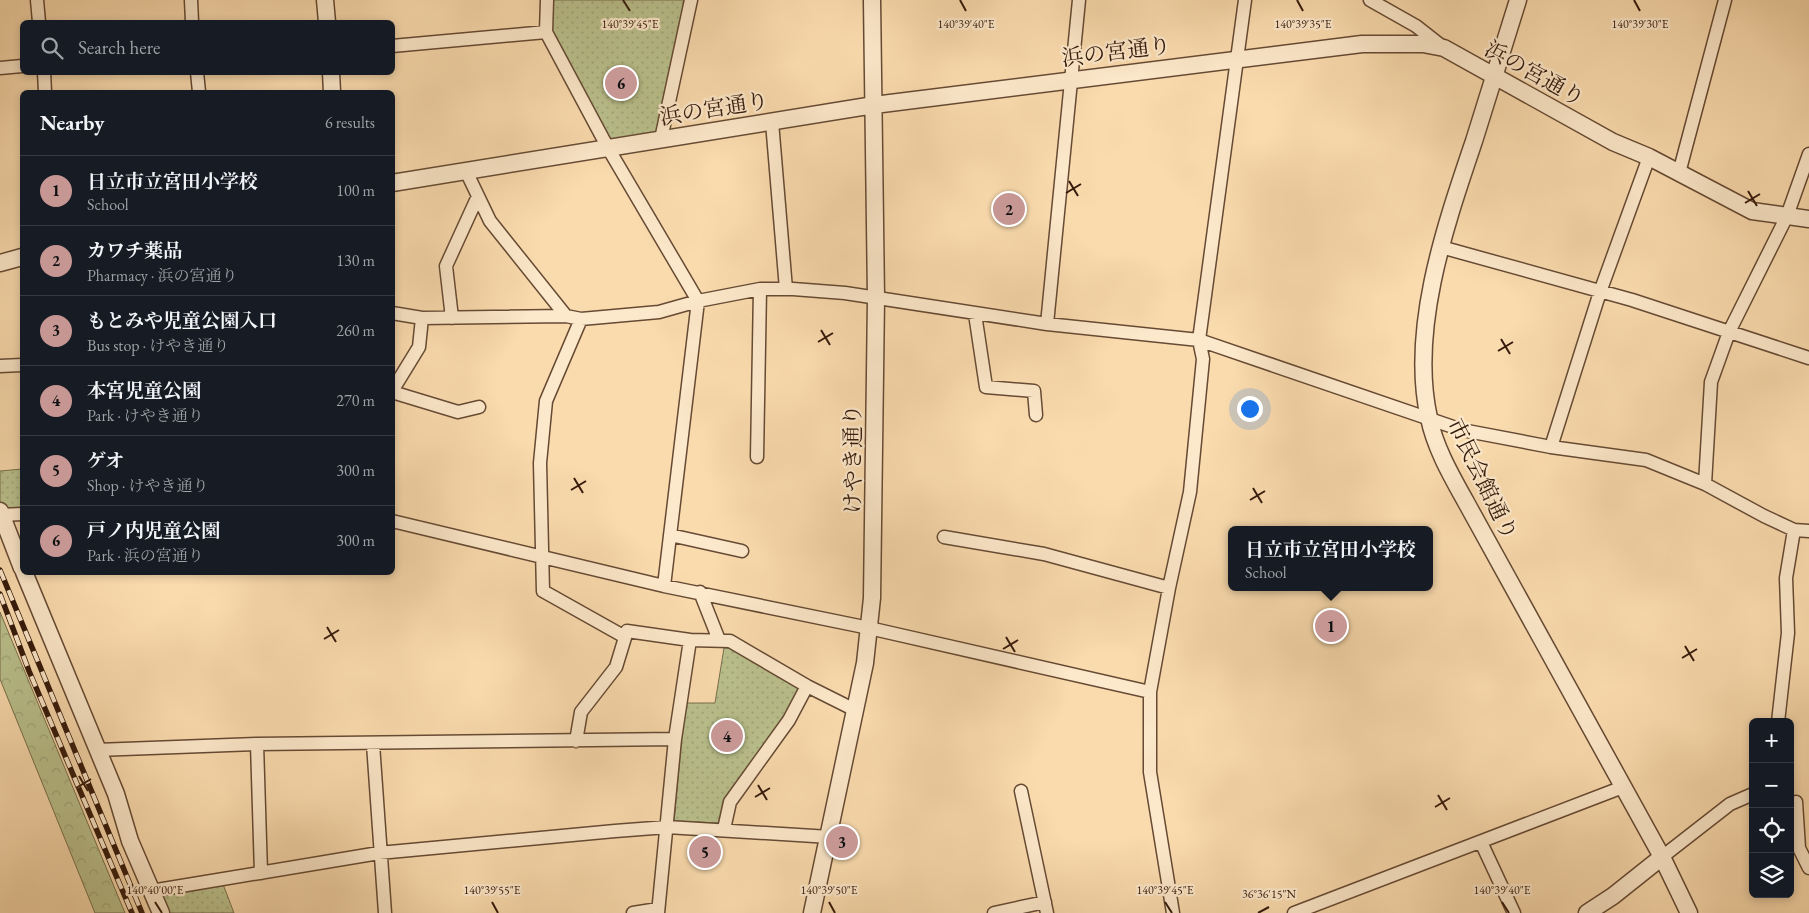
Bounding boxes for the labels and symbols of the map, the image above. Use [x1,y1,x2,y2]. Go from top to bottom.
text: 140°39'45"E [602,16,659,32]
text: 140°39'40"E [938,16,995,32]
text: 140°39'35"E [1275,16,1332,32]
text: 140°39'30"E [1612,16,1669,32]
street label: 浜の宮通り [1060,30,1172,73]
street label: 浜の宮通り [1480,34,1590,113]
pin: 6 [605,64,637,102]
street label: 浜の宮通り [657,86,771,131]
pin: 2 [993,190,1025,228]
your location [1237,396,1263,422]
street label: けやき通り [838,404,867,514]
street label: 市民会館通り [1441,414,1525,545]
pin: 1 [1315,607,1347,645]
pin: 4 [711,717,743,755]
pin: 3 [826,823,858,861]
pin: 5 [689,833,721,871]
text: 140°40'00"E [127,882,184,898]
text: 140°39'55"E [464,882,521,898]
text: 140°39'50"E [801,882,858,898]
text: 140°39'45"E [1137,882,1194,898]
text: 140°39'40"E [1474,882,1531,898]
text: 36°36'15"N [1242,886,1296,902]

